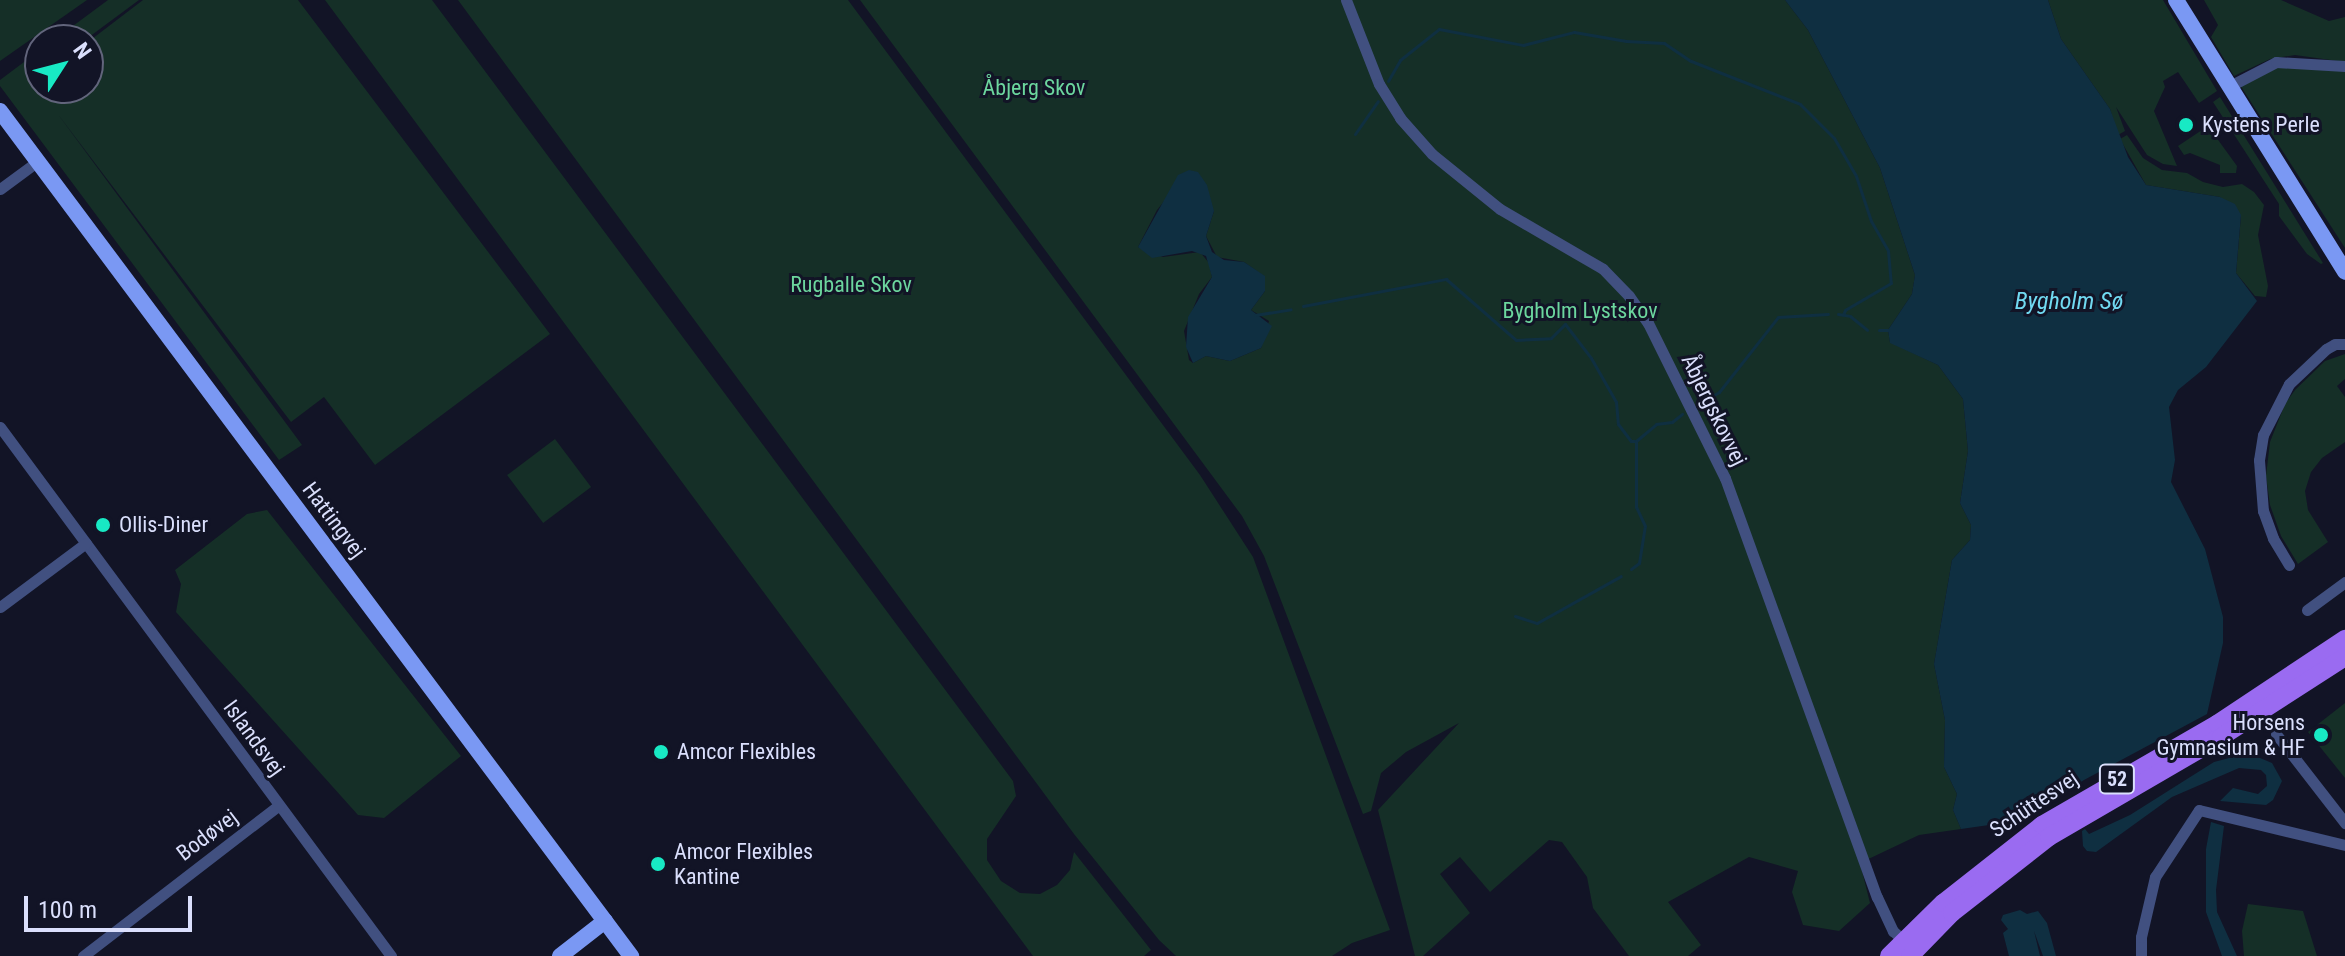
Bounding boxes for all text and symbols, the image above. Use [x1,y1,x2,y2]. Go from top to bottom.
north arrow [24,24,104,104]
text: N [68,38,96,64]
park label: Åbjerg Skov [983,75,1085,101]
place label: Kystens Perle [2202,112,2320,138]
marker: Kystens Perle [2177,116,2195,134]
park label: Rugballe Skov [790,272,912,298]
water label: Bygholm Sø [2015,288,2123,316]
park label: Bygholm Lystskov [1502,298,1658,324]
street label: Åbjergskovvej [1676,350,1752,470]
street label: Hattingvej [297,477,371,563]
place label: Ollis-Diner [119,512,208,538]
marker: Ollis-Diner [94,516,112,534]
street label: Islandsvej [218,695,290,781]
place label: Horsens Gymnasium & HF [2157,709,2305,760]
marker: Horsens Gymnasium & HF [2312,726,2330,744]
place label: Amcor Flexibles [677,739,816,765]
marker: Amcor Flexibles [652,743,670,761]
road number: 52 [2097,763,2137,795]
street label: Schüttesvej [1985,765,2083,843]
street label: Bodøvej [171,804,243,866]
place label: Amcor Flexibles Kantine [674,838,813,890]
marker: Amcor Flexibles Kantine [649,855,667,873]
scale bar [28,880,196,930]
text: 100 m [38,896,97,924]

